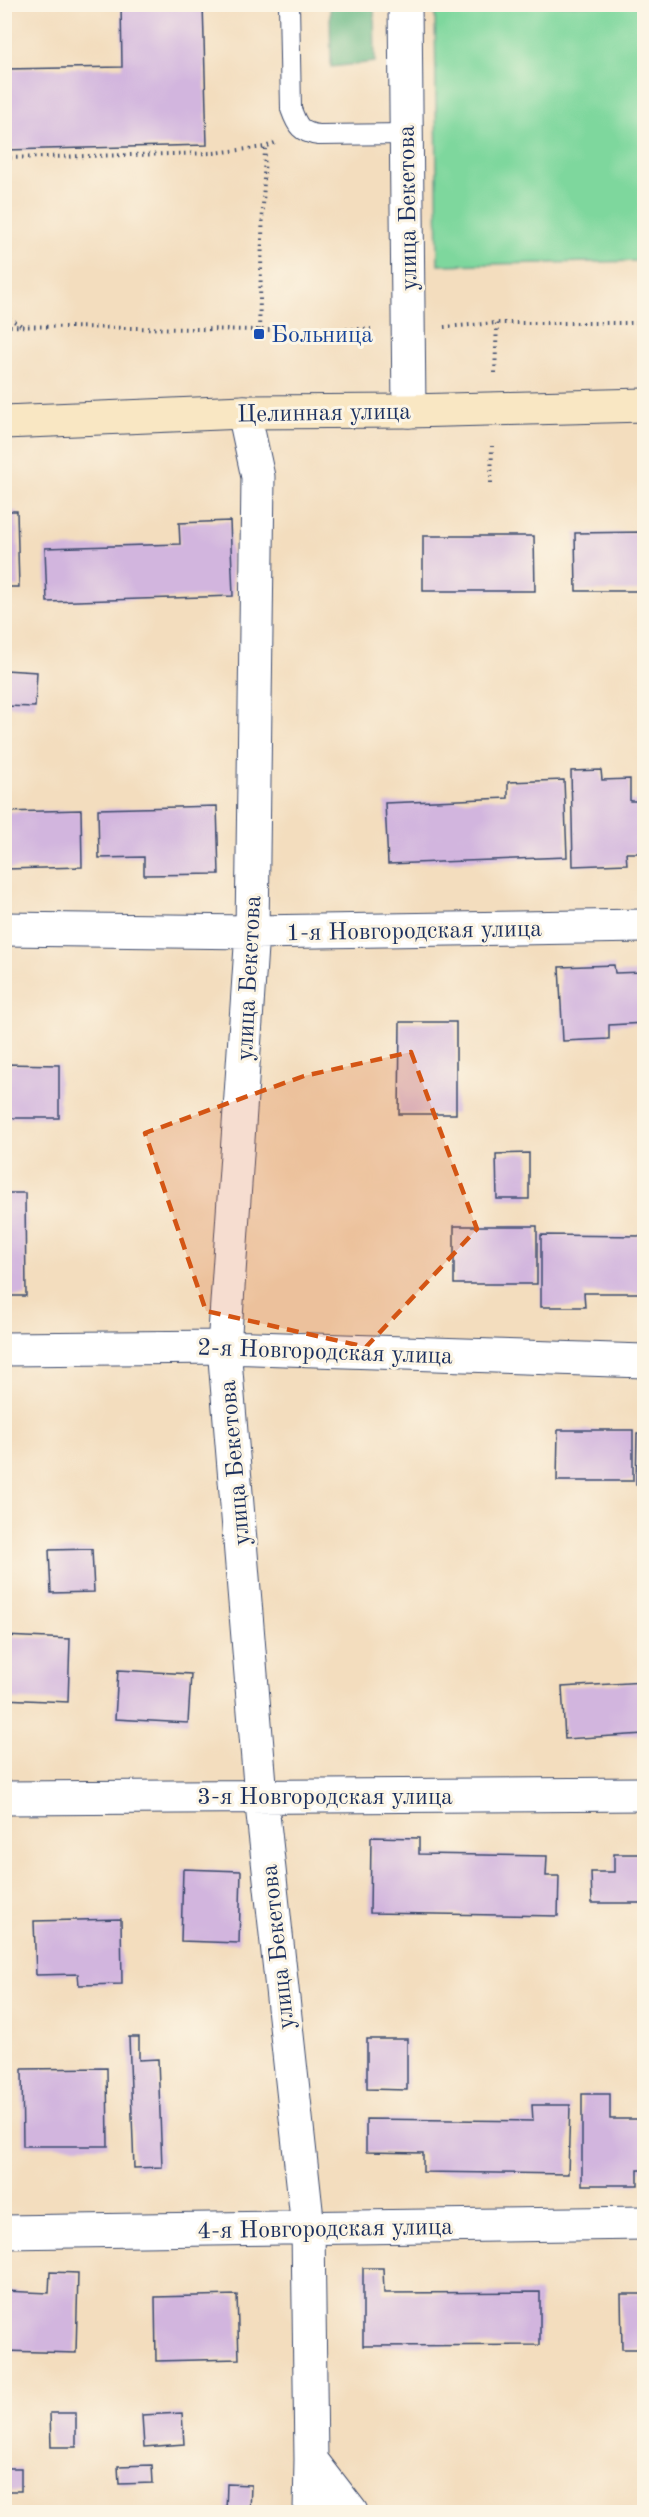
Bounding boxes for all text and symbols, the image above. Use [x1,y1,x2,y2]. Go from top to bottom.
street label: улица Бекетова [396,125,422,291]
place label: Больница [271,324,373,348]
marker: Больница [252,327,266,341]
street label: Целинная улица [237,400,411,428]
street label: улица Бекетова [234,895,266,1062]
street label: 1-я Новгородская улица [286,918,542,946]
street label: 2-я Новгородская улица [197,1337,453,1369]
street label: улица Бекетова [217,1379,255,1546]
street label: 3-я Новгородская улица [197,1786,453,1810]
street label: улица Бекетова [258,1863,300,2031]
street label: 4-я Новгородская улица [197,2216,453,2244]

